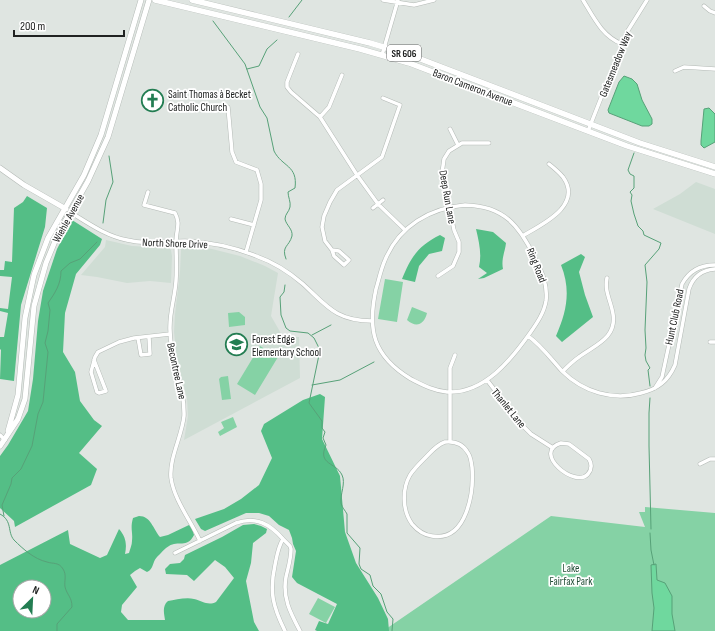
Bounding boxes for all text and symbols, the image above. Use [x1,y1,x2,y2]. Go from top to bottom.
scale bar [14,12,124,38]
text: 200 m [20,19,46,34]
street label: Gatesmeadow Way [596,29,635,99]
road number: SR 606 [387,45,421,61]
street label: Baron Cameron Avenue [431,66,515,109]
church icon: Saint Thomas à Becket Catholic Church [140,87,166,113]
place label: Saint Thomas à Becket Catholic Church [168,88,252,114]
street label: Deep Run Lane [436,169,459,225]
street label: Wiehle Avenue [50,192,87,245]
street label: North Shore Drive [142,236,208,251]
street label: Ring Road [524,246,550,285]
street label: Hunt Club Road [662,288,687,346]
school or university icon: Forest Edge Elementary School [224,332,250,358]
place label: Forest Edge Elementary School [252,333,321,359]
street label: Becontree Lane [164,342,189,401]
street label: Thanlet Lane [489,386,528,431]
park label: Lake Fairfax Park [550,562,593,588]
north arrow [12,579,52,619]
text: N [31,583,41,598]

